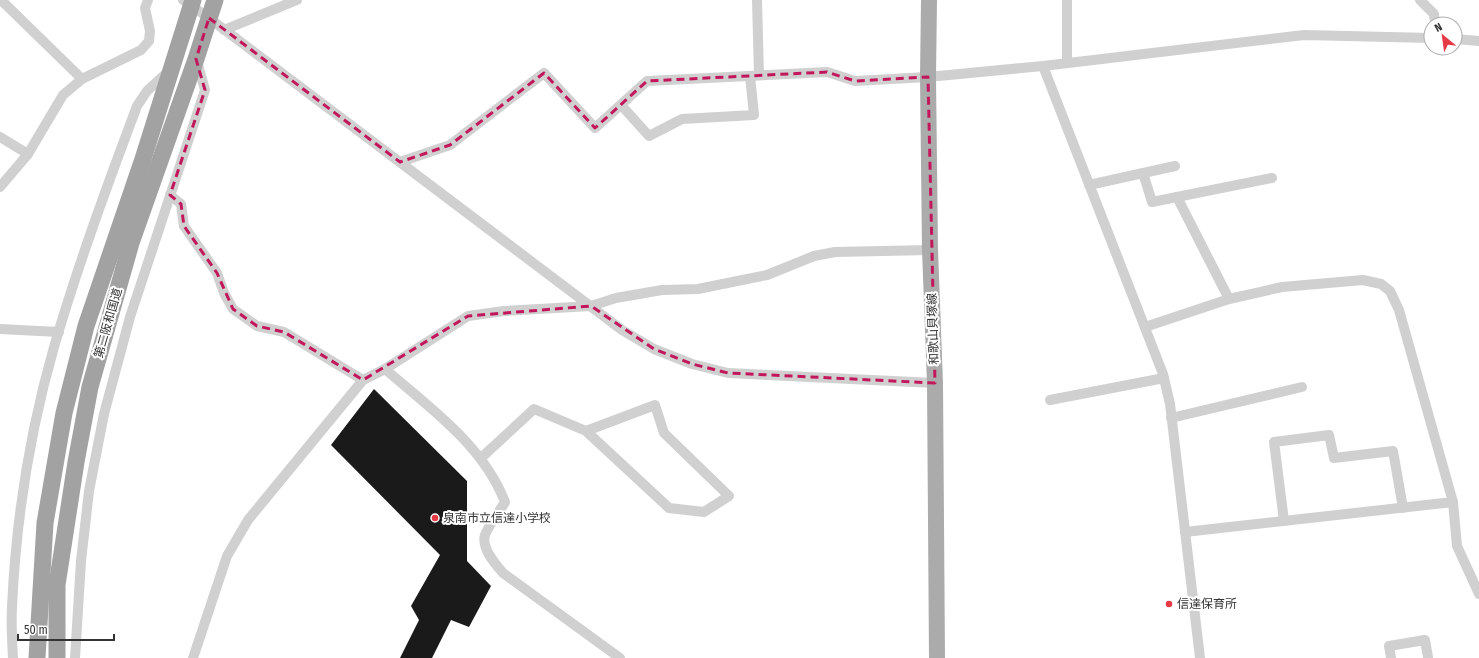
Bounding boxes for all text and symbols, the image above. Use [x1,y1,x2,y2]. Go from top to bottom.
north arrow [1423,16,1463,56]
text: N [1432,20,1444,35]
street label: 第二阪和国道 [91,286,125,360]
street label: 和歌山貝塚線 [925,293,941,365]
place label: 泉南市立信達小学校 [443,511,551,525]
marker: 泉南市立信達小学校 [430,513,440,523]
place label: 信達保育所 [1177,597,1237,611]
marker: 信達保育所 [1164,599,1174,609]
scale bar [18,616,114,642]
text: 50 m [24,623,48,637]

